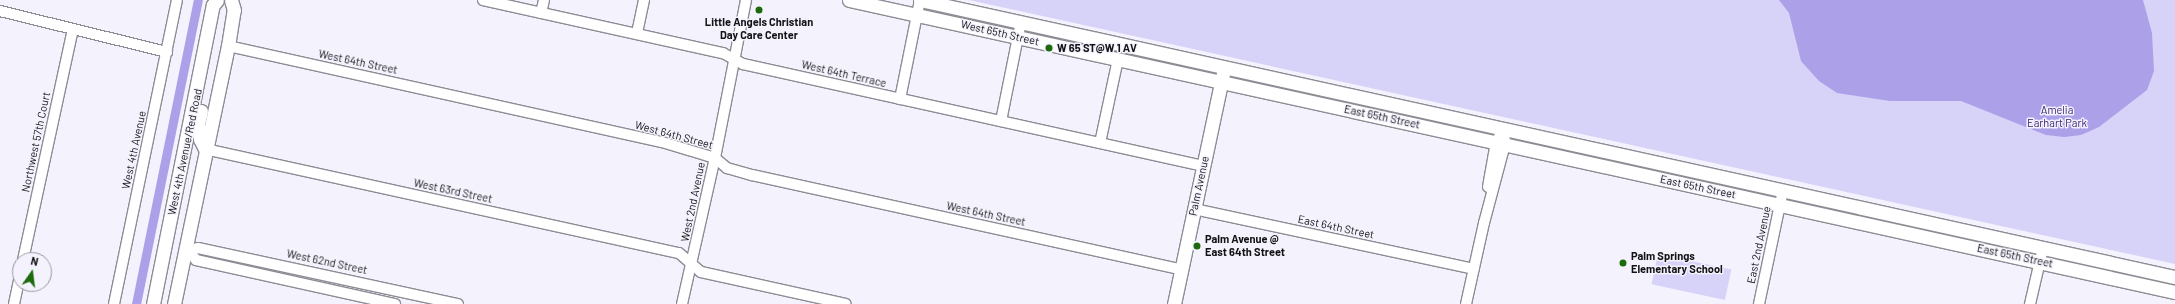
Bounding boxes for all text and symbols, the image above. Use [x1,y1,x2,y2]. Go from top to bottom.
marker: Little Angels Christian Day Care Center [754,5,764,15]
place label: Little Angels Christian Day Care Center [705,16,813,42]
street label: West 65th Street [960,18,1040,48]
place label: W 65 ST@W 1 AV [1057,41,1137,55]
marker: W 65 ST@W 1 AV [1044,43,1054,53]
street label: West 64th Street [317,47,399,77]
street label: West 64th Terrace [800,58,888,90]
street label: West 4th Avenue/Red Road [165,88,205,216]
street label: Northwest 57th Court [19,91,53,193]
street label: East 65th Street [1343,103,1421,131]
park label: Amelia Earhart Park [2027,104,2087,130]
street label: West 4th Avenue [119,110,149,190]
street label: West 64th Street [634,118,714,152]
street label: Palm Avenue [1186,155,1212,217]
street label: West 2nd Avenue [678,161,708,243]
street label: East 65th Street [1659,173,1737,201]
street label: West 63rd Street [413,176,493,206]
street label: West 64th Street [945,199,1027,229]
street label: East 2nd Avenue [1744,205,1774,285]
street label: East 64th Street [1297,212,1375,242]
place label: Palm Avenue @ East 64th Street [1205,233,1285,259]
marker: Palm Avenue @ East 64th Street [1192,241,1202,251]
street label: East 65th Street [1976,242,2054,270]
street label: West 62nd Street [286,247,368,277]
place label: Palm Springs Elementary School [1631,250,1723,276]
north arrow [12,252,52,292]
text: N [30,254,40,268]
marker: Palm Springs Elementary School [1618,258,1628,268]

